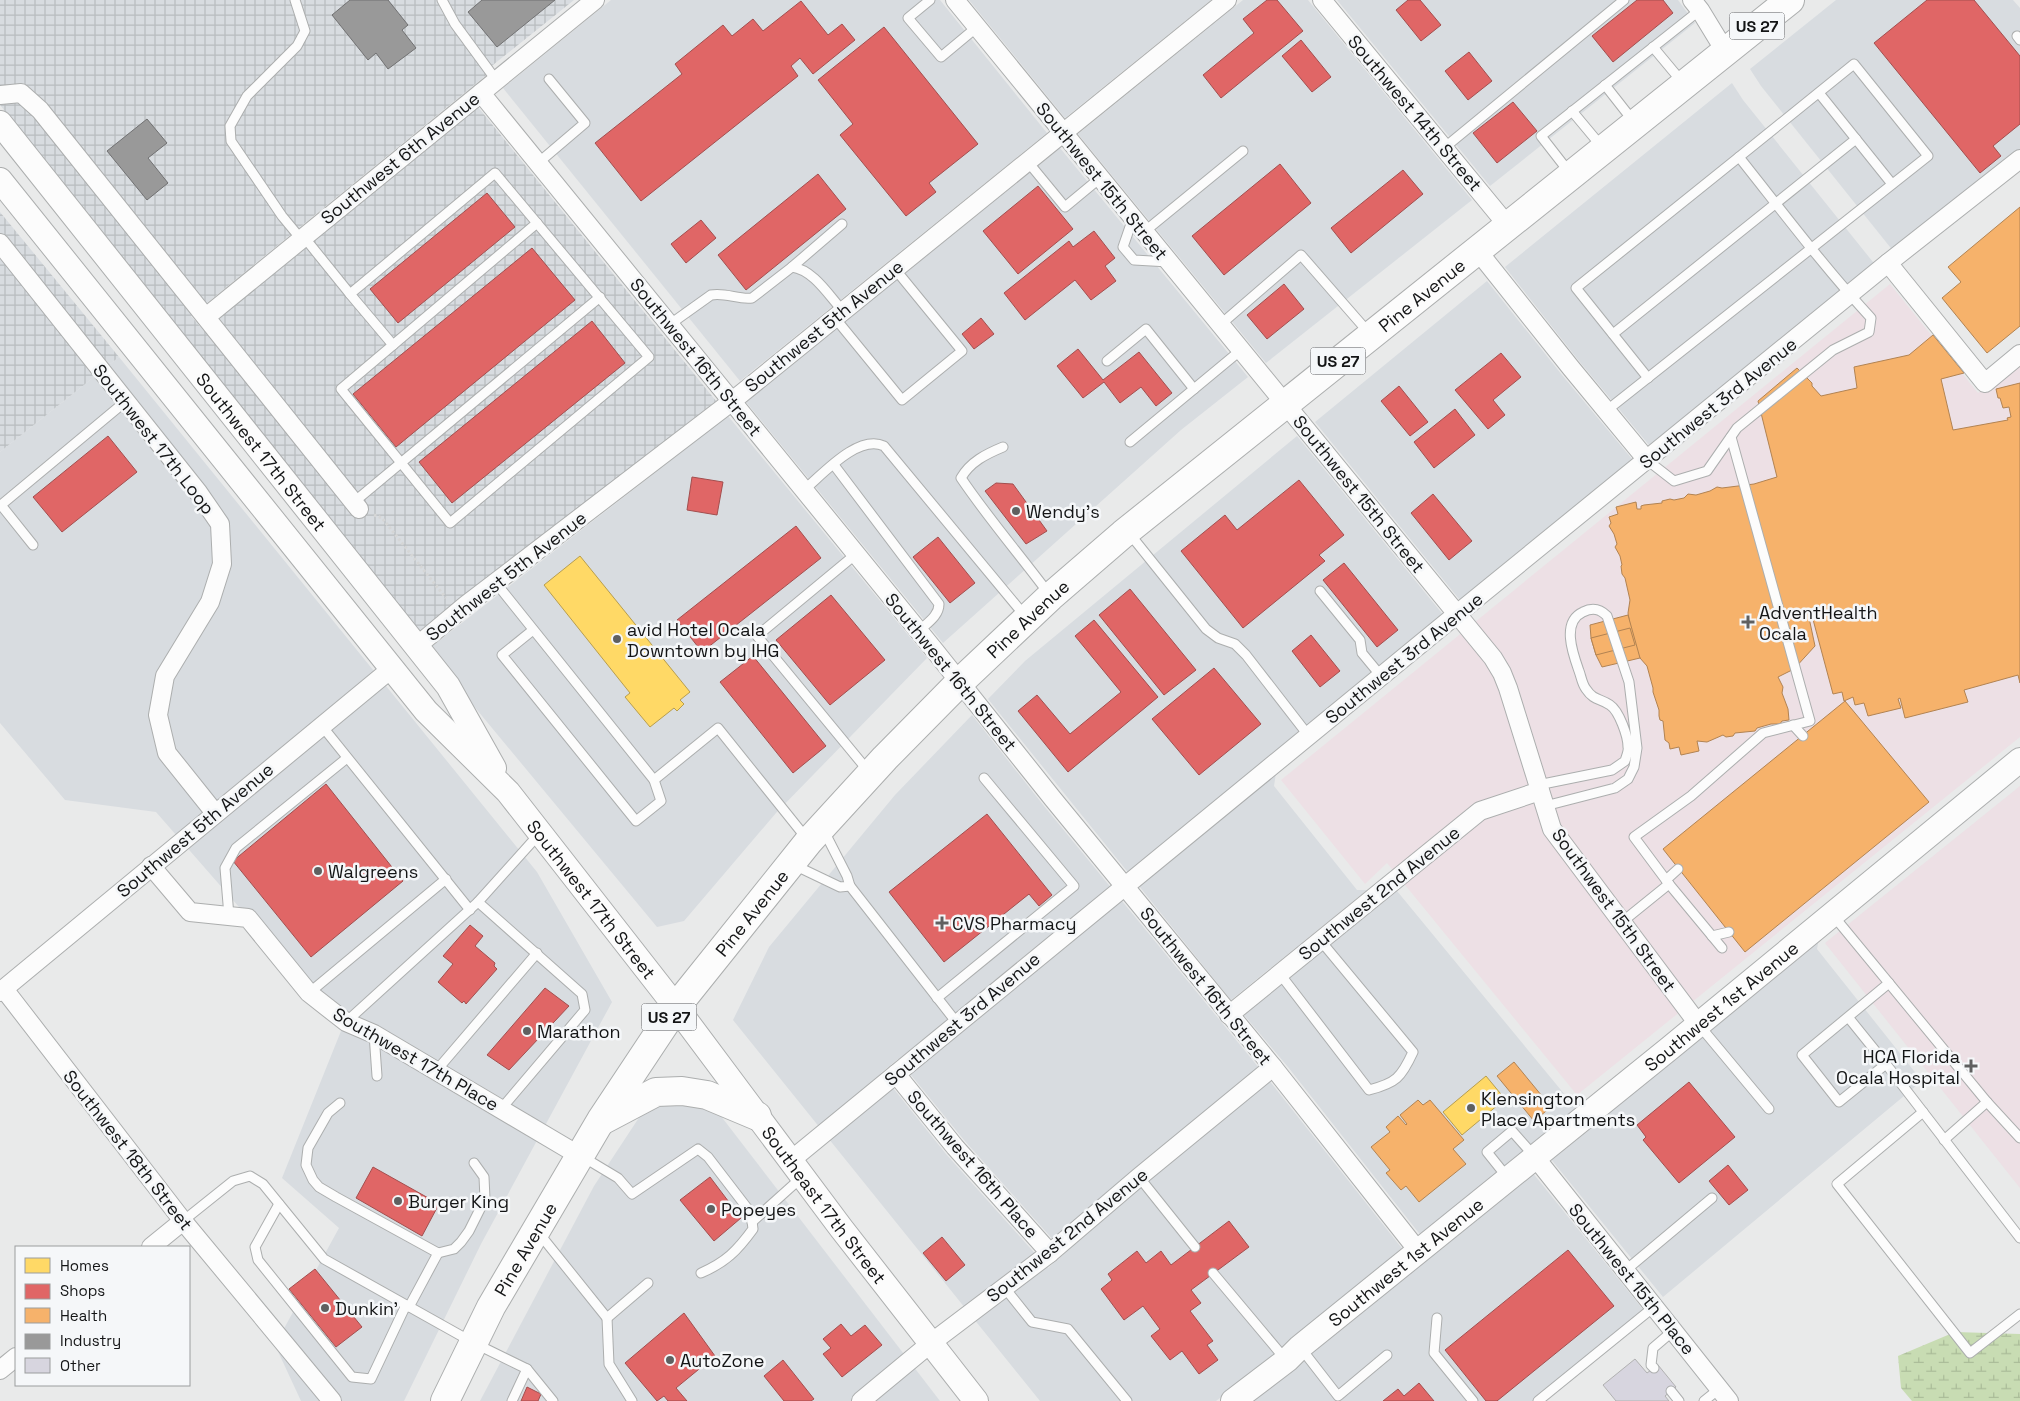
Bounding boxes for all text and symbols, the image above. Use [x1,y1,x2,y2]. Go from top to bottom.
road number: US 27 [1730,12,1784,40]
street label: Southwest 14th Street [1343,30,1487,196]
street label: Southwest 6th Avenue [316,87,484,229]
street label: Southwest 15th Street [1031,97,1173,265]
street label: Pine Avenue [1373,253,1470,337]
street label: Southwest 5th Avenue [740,255,908,397]
street label: Southwest 16th Street [625,273,767,441]
street label: Southwest 3rd Avenue [1634,332,1802,474]
road number: US 27 [1310,348,1366,374]
street label: Southwest 17th Loop [88,359,220,519]
street label: Southwest 17th Street [191,368,332,536]
street label: Southwest 15th Street [1288,410,1430,578]
place label: Wendy's [1026,500,1100,523]
marker: Wendy's [1010,505,1022,517]
street label: Southwest 5th Avenue [421,506,591,646]
street label: Pine Avenue [981,574,1074,663]
street label: Southwest 3rd Avenue [1320,587,1488,729]
street label: Southwest 16th Street [880,588,1022,756]
place label: AdventHealth Ocala [1759,601,1878,645]
marker: AdventHealth Ocala [1741,615,1755,629]
place label: avid Hotel Ocala Downtown by IHG [627,618,779,662]
marker: avid Hotel Ocala Downtown by IHG [611,633,623,645]
street label: Southwest 5th Avenue [112,758,278,902]
street label: Southwest 17th Street [522,815,661,984]
street label: Southwest 2nd Avenue [1294,821,1464,965]
street label: Southwest 15th Street [1547,824,1681,996]
place label: Walgreens [328,860,418,883]
marker: Walgreens [312,865,324,877]
street label: Pine Avenue [710,865,793,961]
street label: Southwest 16th Street [1135,902,1277,1070]
place label: CVS Pharmacy [952,912,1076,935]
marker: CVS Pharmacy [936,917,948,929]
street label: Southwest 1st Avenue [1639,936,1803,1076]
street label: Southwest 3rd Avenue [879,947,1045,1091]
street label: Southwest 17th Place [329,1002,503,1116]
road number: US 27 [642,1004,696,1030]
place label: Marathon [537,1020,621,1043]
marker: Marathon [521,1025,533,1037]
place label: HCA Florida Ocala Hospital [1836,1045,1960,1089]
marker: HCA Florida Ocala Hospital [1964,1059,1978,1073]
street label: Southwest 18th Street [58,1065,198,1235]
street label: Southwest 16th Place [902,1085,1044,1243]
place label: KIensington Place Apartments [1481,1087,1635,1131]
marker: KIensington Place Apartments [1465,1102,1477,1114]
street label: Southeast 17th Street [757,1121,892,1288]
street label: Southwest 2nd Avenue [982,1163,1152,1307]
place label: Burger King [408,1190,509,1213]
street label: Southwest 1st Avenue [1323,1192,1488,1331]
marker: Burger King [392,1195,404,1207]
street label: Pine Avenue [489,1198,562,1300]
place label: Popeyes [721,1198,796,1221]
street label: Southwest 15th Place [1564,1199,1700,1359]
marker: Popeyes [705,1203,717,1215]
legend [15,1246,190,1386]
text: Homes [60,1256,109,1275]
text: Shops [60,1281,105,1300]
place label: Dunkin' [335,1297,398,1320]
marker: Dunkin' [319,1302,331,1314]
text: Health [60,1306,107,1325]
text: Industry [60,1331,121,1350]
place label: AutoZone [680,1349,764,1372]
marker: AutoZone [664,1354,676,1366]
text: Other [60,1356,101,1375]

